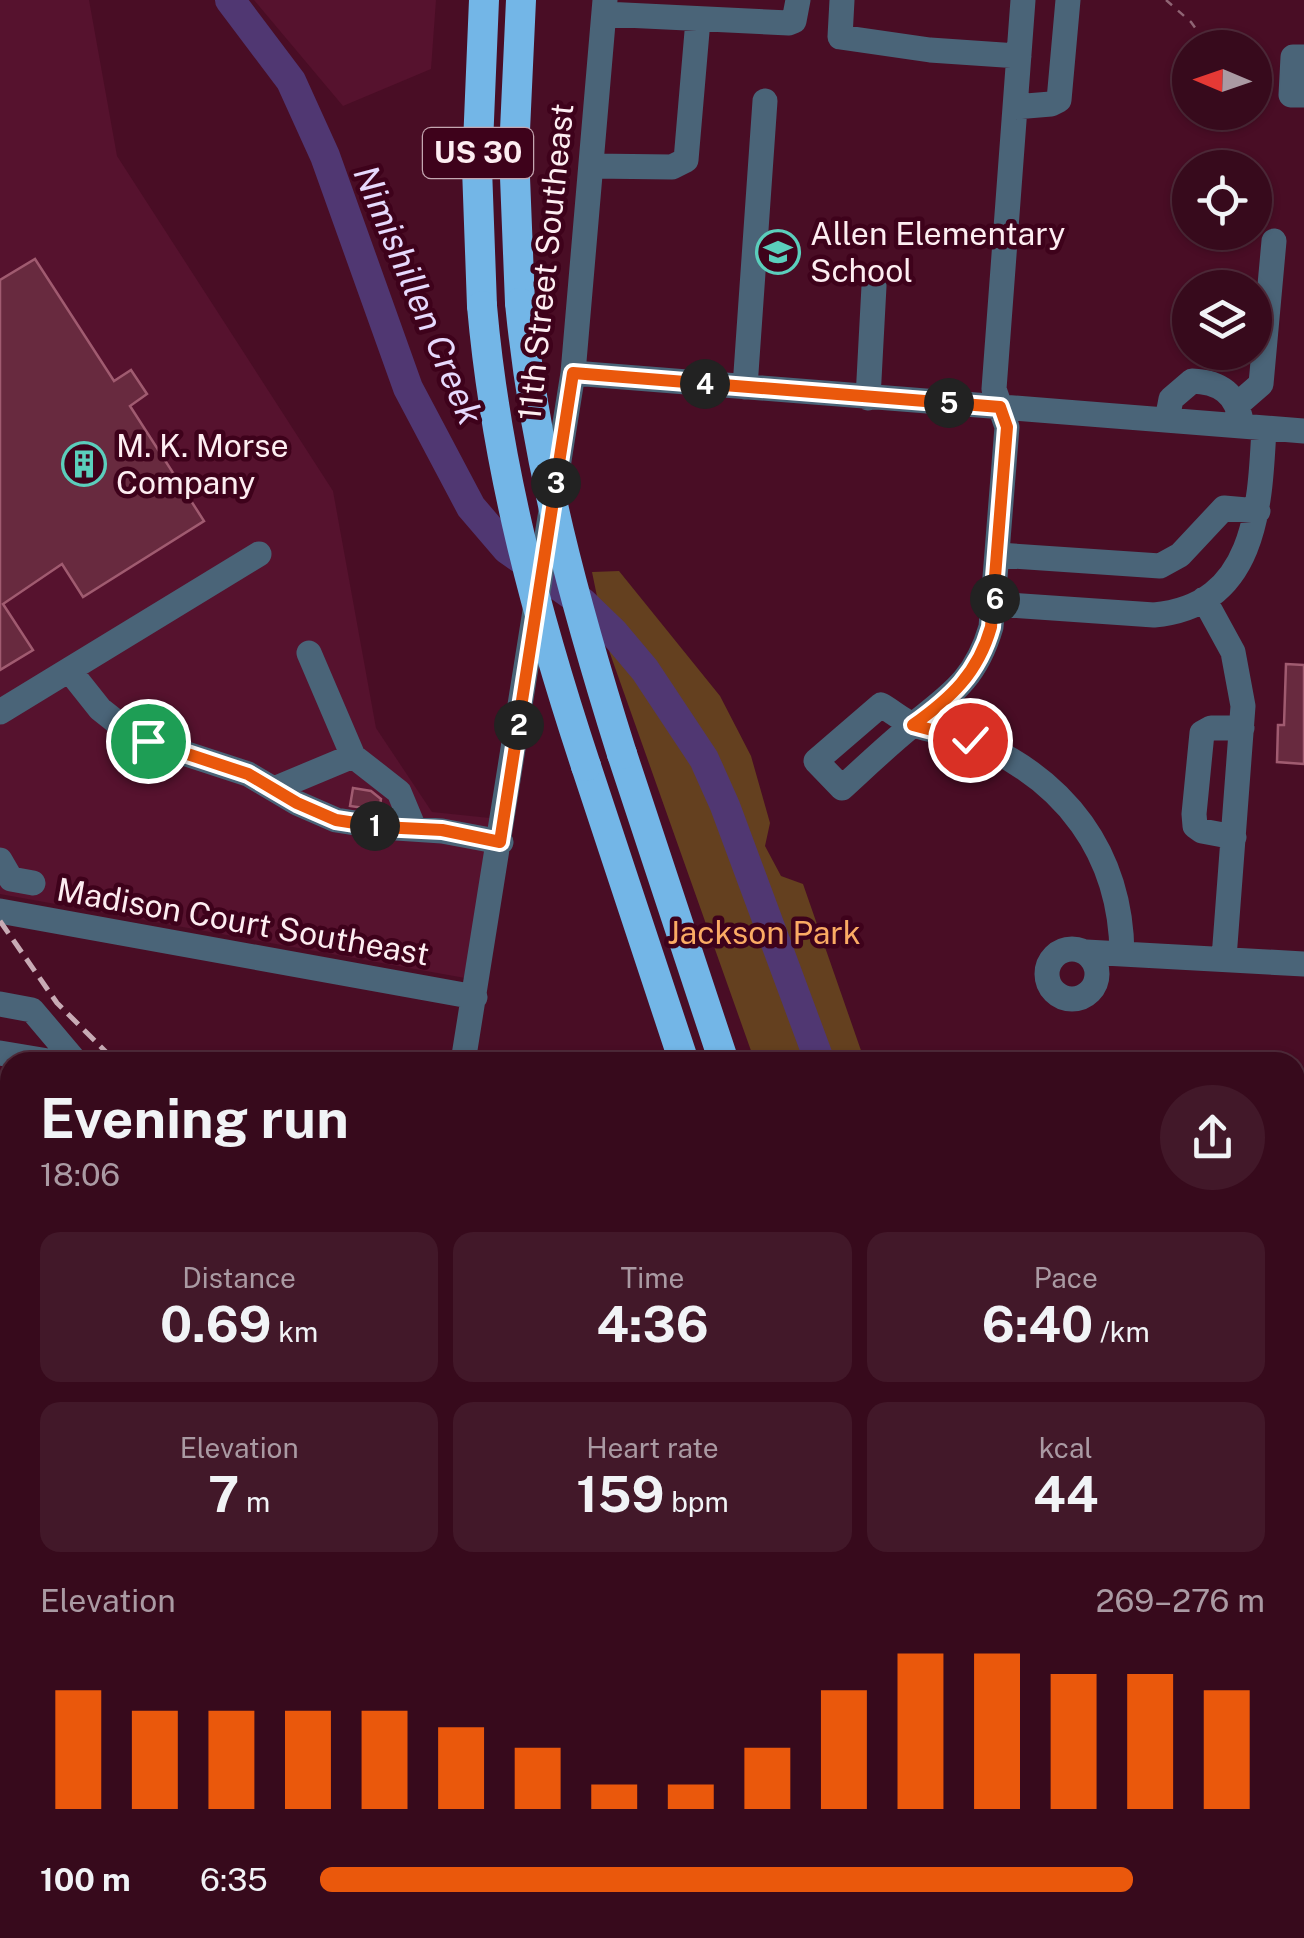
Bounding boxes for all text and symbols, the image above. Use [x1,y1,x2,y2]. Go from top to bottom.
north arrow [1172,30,1272,130]
map controls [1172,30,1272,370]
street label: 11th Street Southeast [510,102,581,422]
road number: US 30 [423,128,533,178]
button: locate [1172,150,1272,250]
water label: Nimishillen Creek [345,159,492,431]
place label: Allen Elementary School [810,215,1065,289]
school or university icon: Allen Elementary School [755,229,801,275]
button: layers [1172,270,1272,370]
pin: 4 [680,359,730,409]
text: 4 [696,367,714,400]
pin: 5 [924,378,974,428]
text: 5 [940,386,958,419]
place label: M. K. Morse Company [116,427,289,501]
building icon: M. K. Morse Company [61,441,107,487]
pin: 3 [531,458,581,508]
text: 3 [547,466,565,499]
pin: 6 [970,574,1020,624]
text: 6 [986,582,1004,615]
pin [928,698,1013,783]
pin [106,699,191,784]
pin: 2 [494,700,544,750]
text: 2 [510,708,528,741]
icon: check [943,713,998,768]
icon: arrive [121,714,176,769]
pin: 1 [350,801,400,851]
text: 1 [369,809,381,842]
street label: Madison Court Southeast [54,871,432,972]
park label: Jackson Park [667,914,861,951]
button: share [1160,1085,1265,1190]
text: Evening run [40,1086,349,1150]
text: 18:06 [40,1156,120,1193]
text: Distance [182,1261,296,1294]
text: Time [621,1261,684,1294]
text: Pace [1034,1261,1098,1294]
text: 0.69 [160,1294,272,1353]
text: 4:36 [596,1294,709,1353]
text: 6:40 [982,1294,1093,1353]
text: km [272,1315,318,1348]
text: /km [1093,1315,1150,1348]
text: Elevation [180,1431,299,1464]
text: Heart rate [586,1431,719,1464]
text: kcal [1039,1431,1093,1464]
text: 7 [208,1464,239,1523]
text: 159 [576,1464,664,1523]
text: 44 [1033,1464,1099,1523]
text: m [239,1485,270,1518]
text: bpm [664,1485,729,1518]
text: Elevation [40,1582,176,1619]
text: 269–276 m [1095,1582,1265,1619]
text: 100 m [40,1861,131,1898]
text: 6:35 [200,1861,268,1898]

